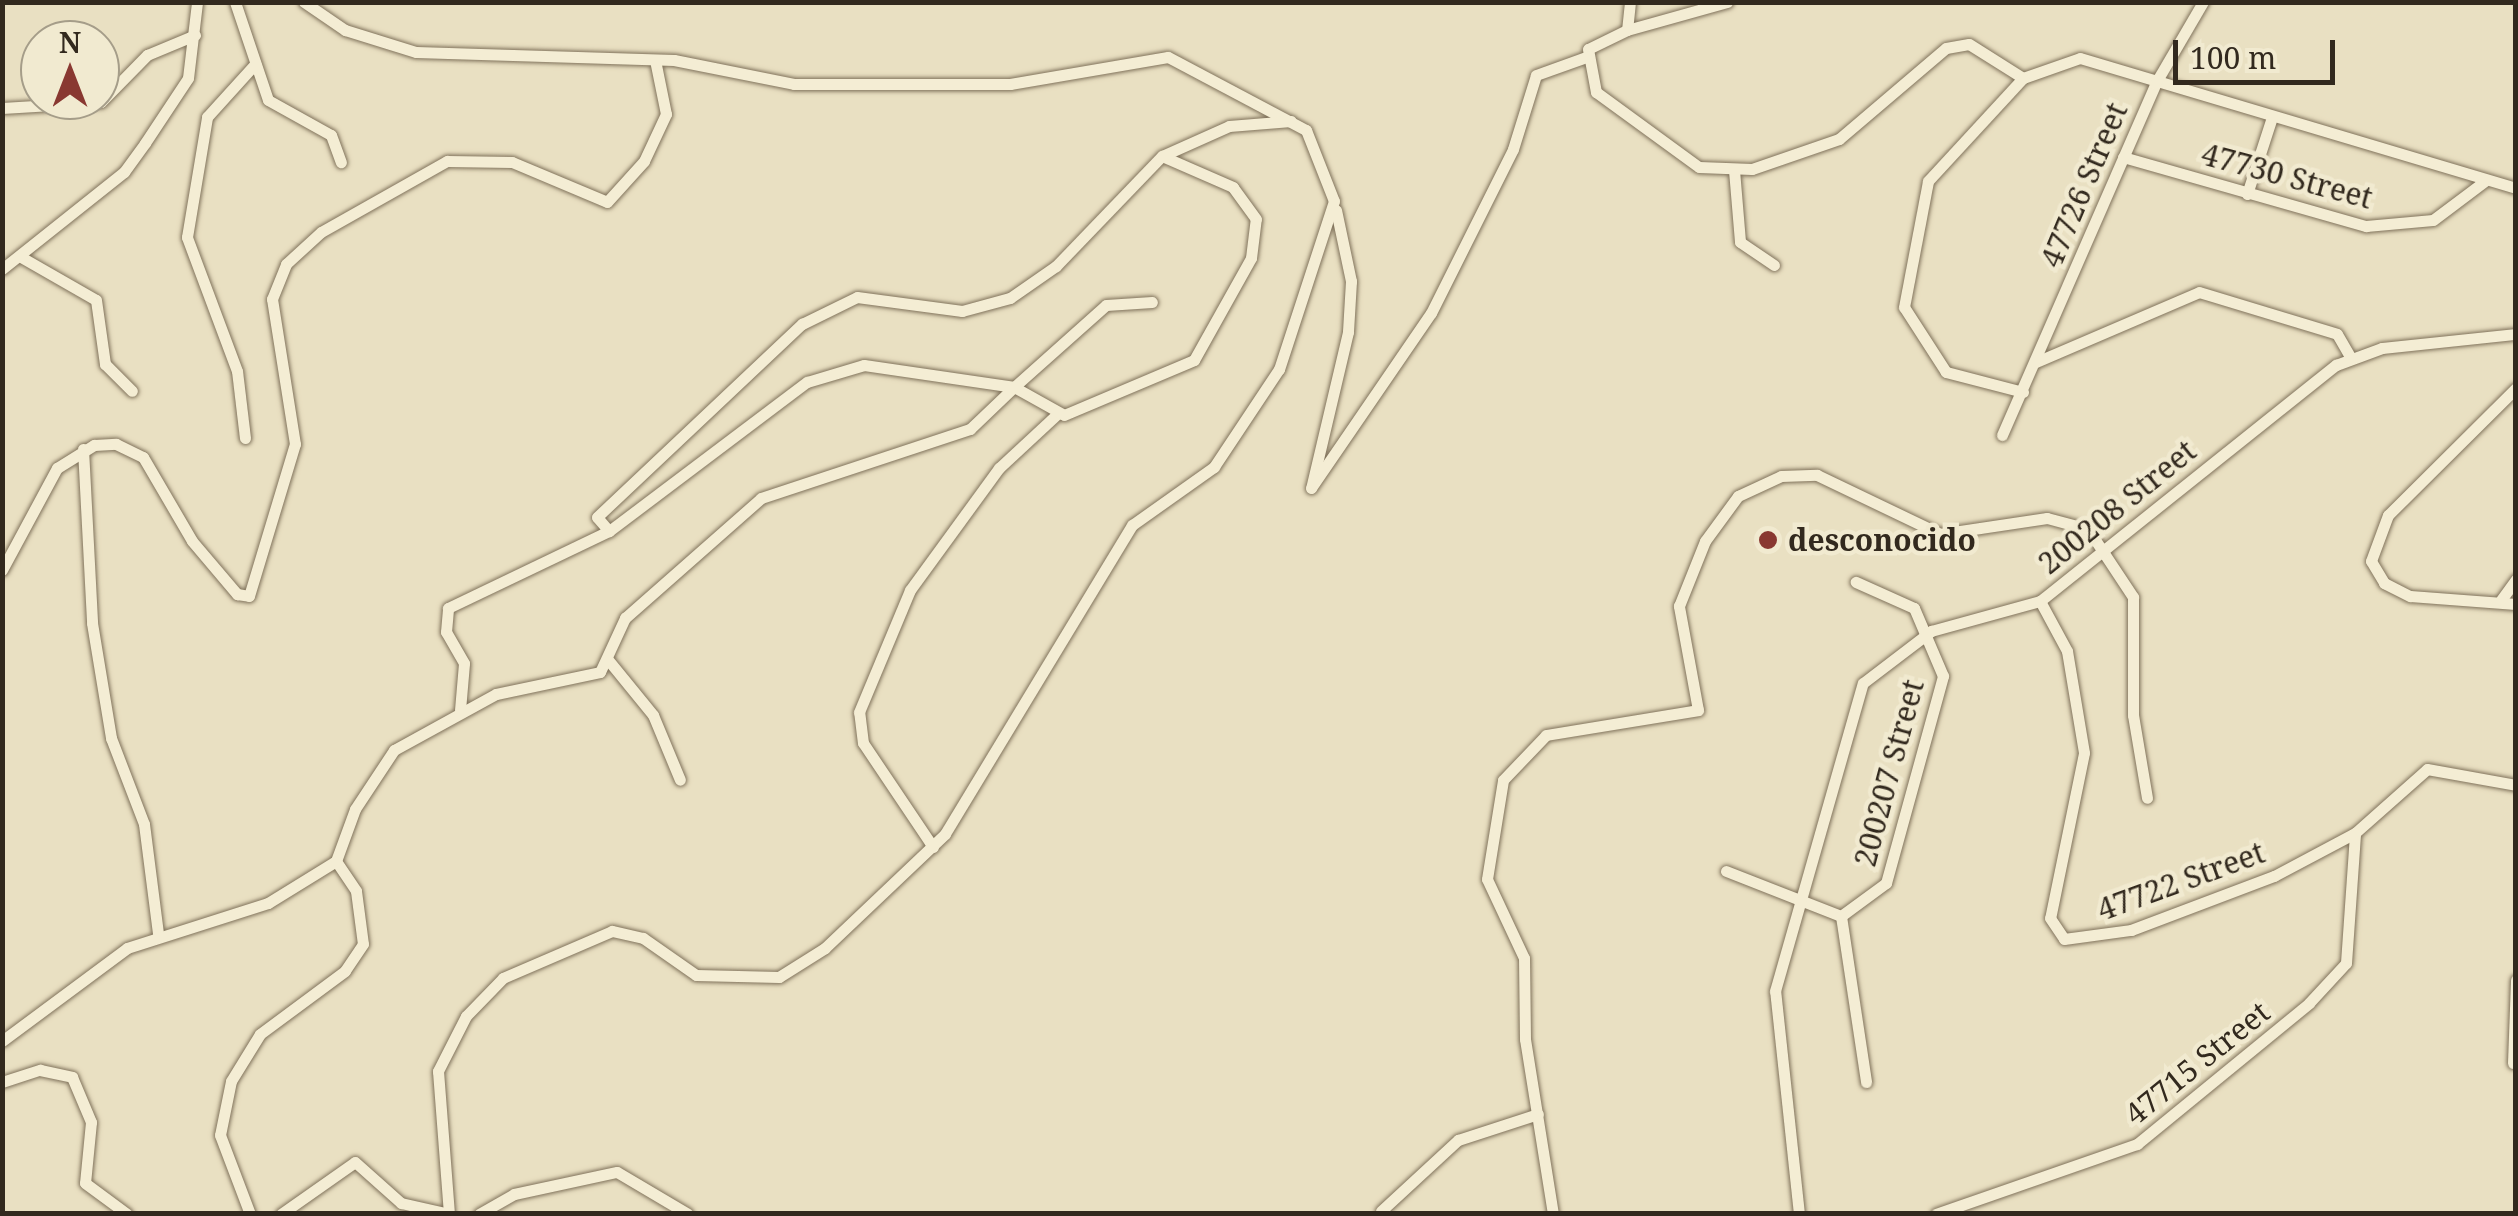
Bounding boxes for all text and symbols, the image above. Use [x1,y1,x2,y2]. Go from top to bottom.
north arrow [20,20,120,120]
scale bar [2178,20,2340,82]
text: N [59,23,81,61]
text: 100 m [2190,37,2276,78]
street label: 47726 Street [2033,97,2135,273]
street label: 47730 Street [2198,136,2376,216]
street label: 200208 Street [2031,433,2203,581]
place label: desconocido [1788,522,1976,558]
marker: desconocido [1757,529,1779,551]
street label: 200207 Street [1847,676,1931,870]
street label: 47722 Street [2092,834,2270,928]
street label: 47715 Street [2118,994,2276,1132]

